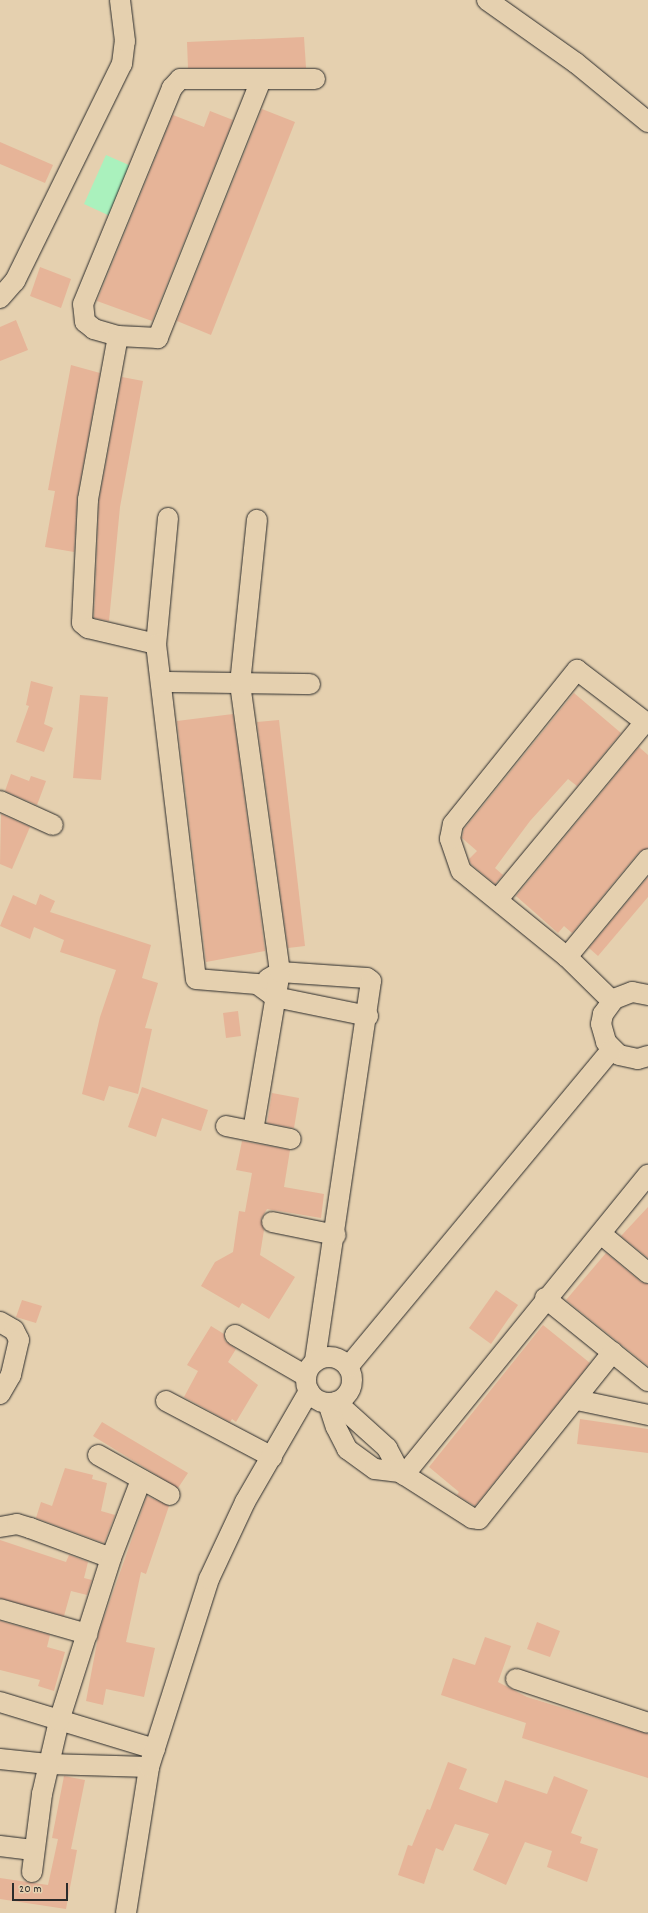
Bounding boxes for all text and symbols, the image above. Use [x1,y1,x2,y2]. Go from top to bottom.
scale bar [14,1875,70,1901]
text: 20 m [19,1881,42,1898]

